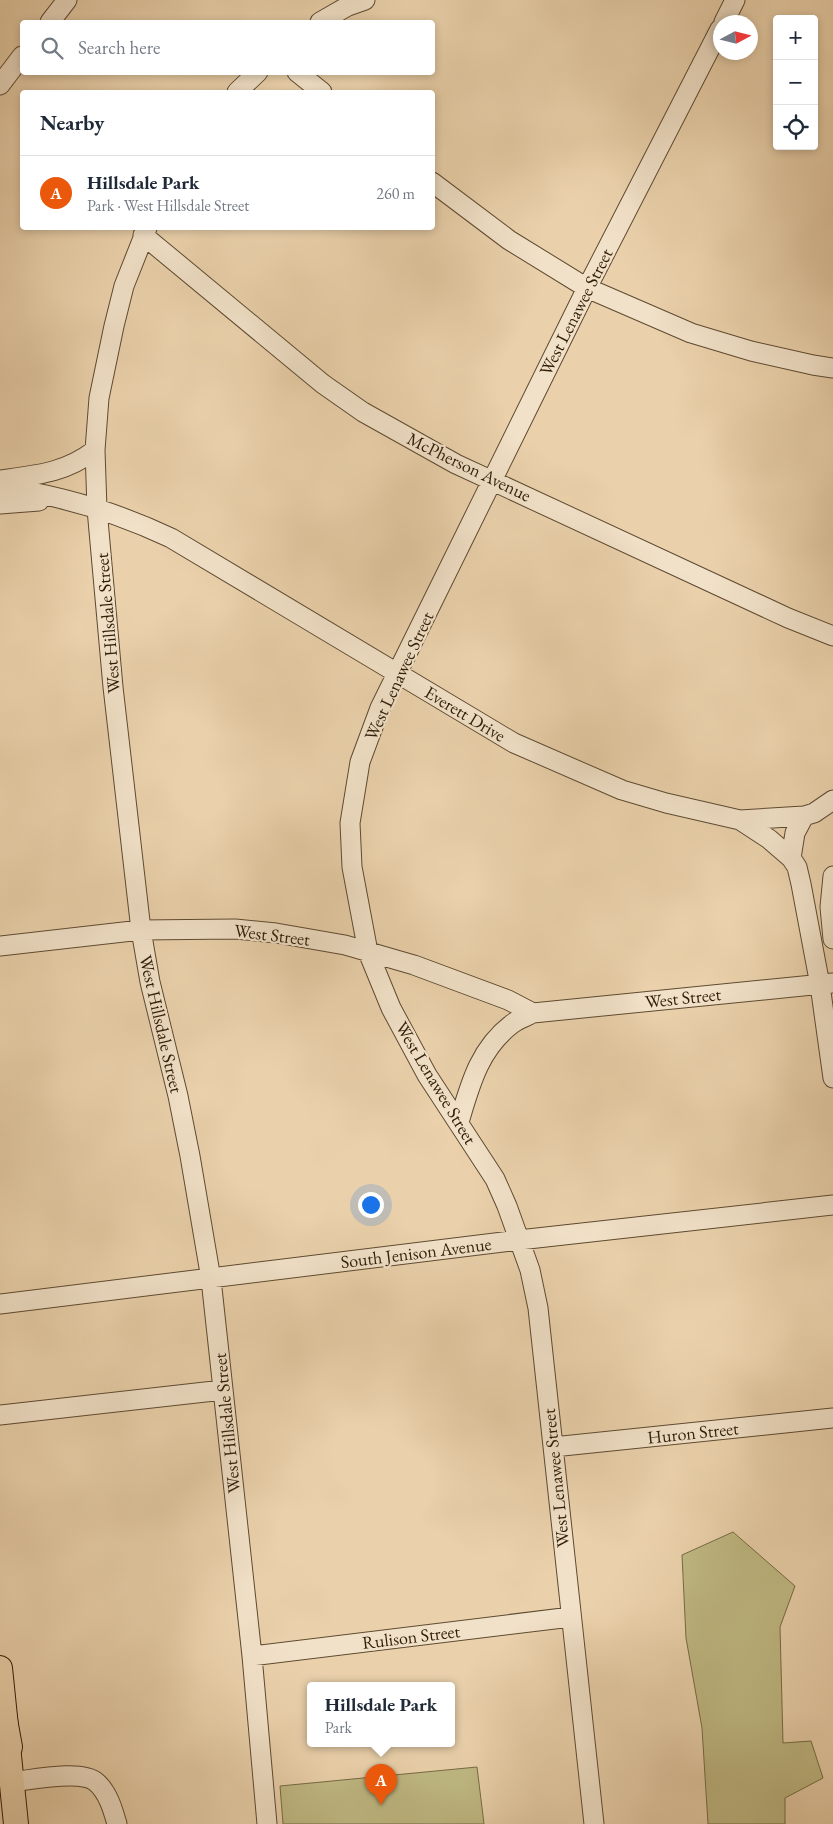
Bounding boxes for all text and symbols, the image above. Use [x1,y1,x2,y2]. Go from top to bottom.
north arrow [713,15,758,60]
map controls [773,15,818,150]
button: + [773,15,818,60]
search box [20,20,435,75]
icon: search [38,34,66,62]
text: Search here [78,35,160,60]
button: − [773,60,818,105]
button: locate [773,105,818,150]
text: Nearby [40,109,104,136]
text: Hillsdale Park [87,170,199,195]
text: A [50,183,62,204]
text: 260 m [376,183,415,204]
text: Park · West Hillsdale Street [87,195,249,216]
street label: West Lenawee Street [534,244,618,379]
street label: McPherson Avenue [404,427,535,506]
street label: West Hillsdale Street [90,551,125,694]
street label: West Lenawee Street [359,607,439,744]
street label: Everett Drive [421,680,510,747]
street label: West Street [233,918,312,951]
street label: West Hillsdale Street [134,953,189,1095]
street label: West Street [644,982,722,1013]
street label: West Lenawee Street [391,1017,482,1149]
your location [358,1192,384,1218]
street label: South Jenison Avenue [339,1232,493,1273]
street label: West Hillsdale Street [208,1351,245,1494]
street label: West Lenawee Street [537,1407,574,1549]
street label: Huron Street [646,1416,740,1449]
street label: Rulison Street [361,1619,462,1654]
popup [307,1682,455,1747]
text: Hillsdale Park [325,1692,437,1717]
text: Park [325,1717,352,1738]
pin: A [365,1764,397,1805]

